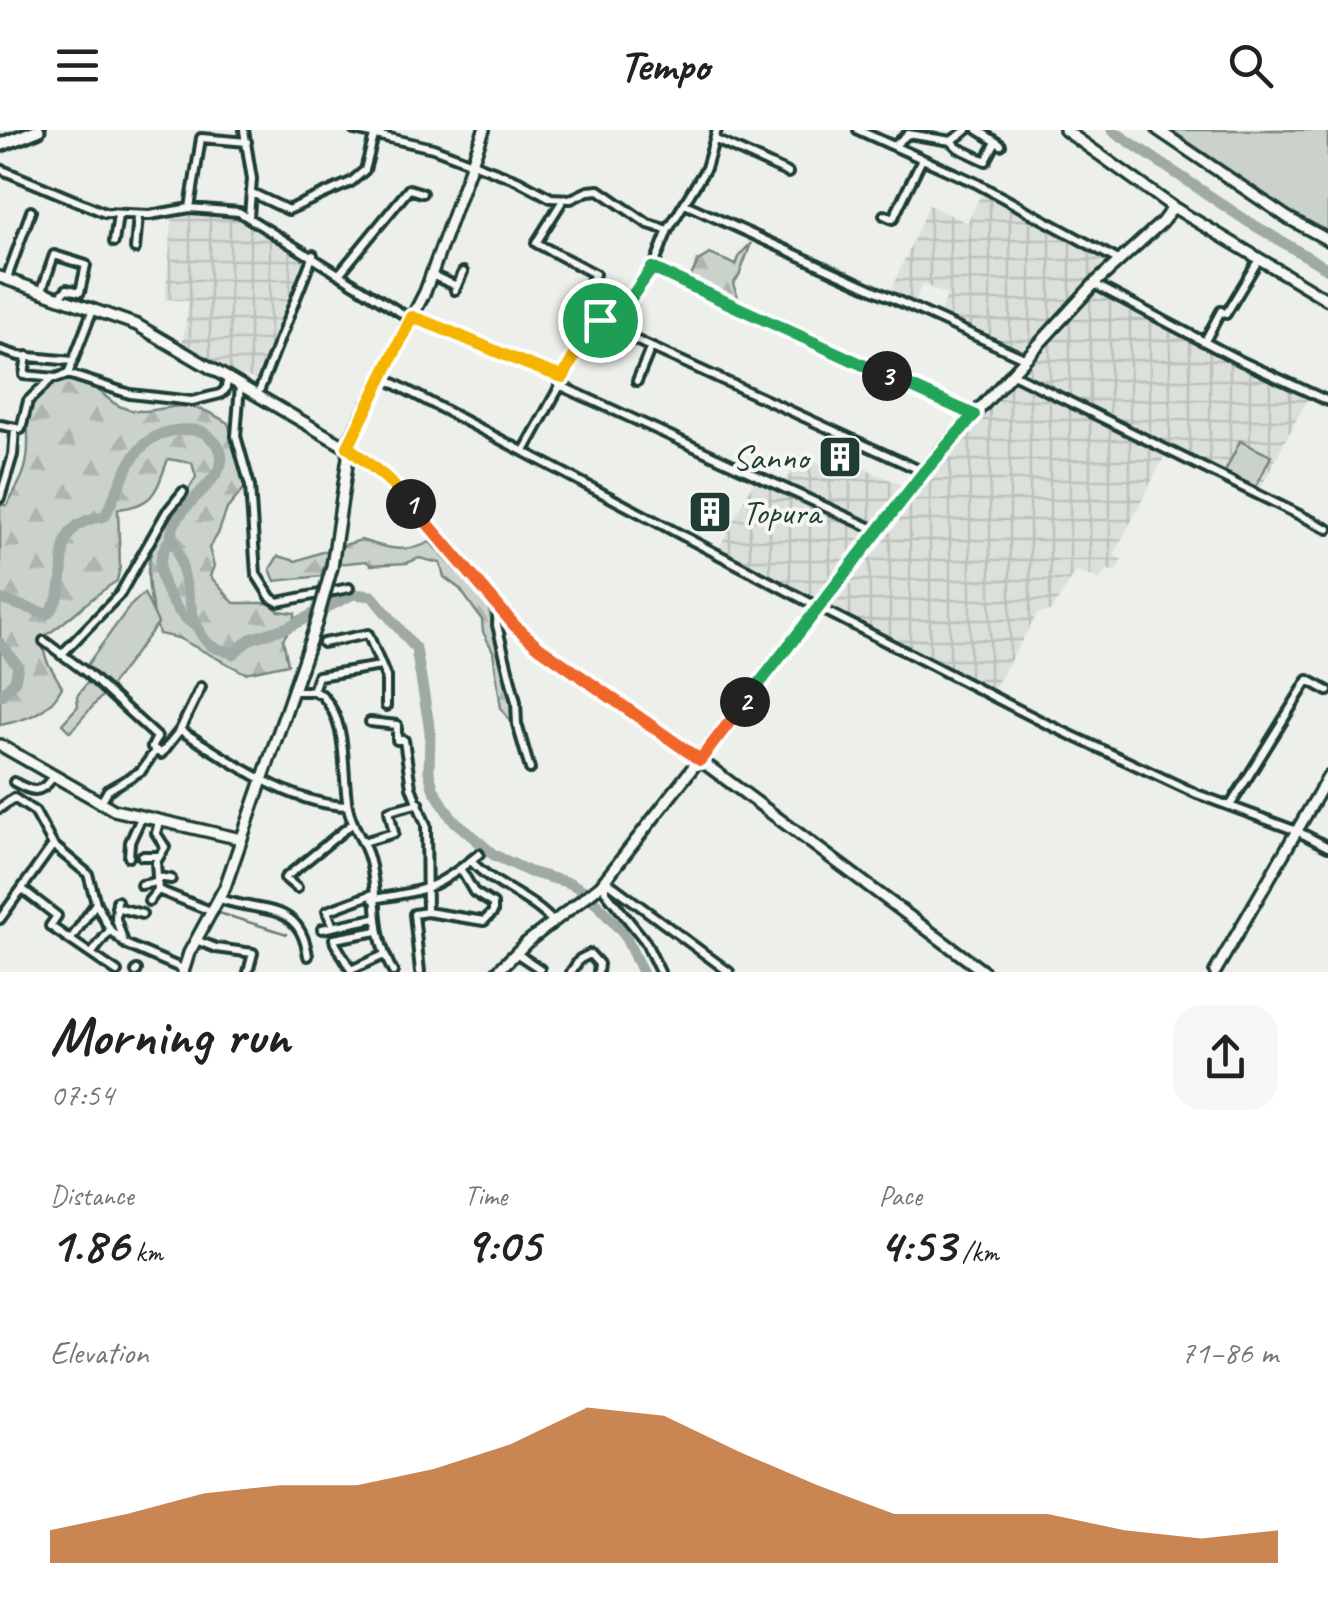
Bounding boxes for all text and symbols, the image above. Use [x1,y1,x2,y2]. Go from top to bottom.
text: Tempo [619,37,709,94]
icon: menu [50,38,105,93]
icon: search [1223,38,1278,93]
pin [558,278,643,363]
icon: arrive [573,293,628,348]
pin: 3 [862,351,912,401]
text: 3 [881,358,893,393]
building icon: Sanno [817,434,863,480]
place label: Sanno [732,435,812,480]
pin: 1 [386,479,436,529]
text: 1 [405,486,417,521]
building icon: Topura [687,489,733,535]
place label: Topura [742,490,823,535]
pin: 2 [720,677,770,727]
text: 2 [739,684,751,719]
text: Morning run [50,1001,290,1071]
button: share [1173,1005,1278,1110]
text: 07:54 [50,1074,114,1115]
text: Distance [50,1178,134,1213]
text: Time [464,1178,507,1213]
text: Pace [879,1178,922,1213]
text: 1.86 [50,1213,128,1276]
text: 9:05 [464,1213,540,1276]
text: 4:53 [879,1213,955,1276]
text: km [128,1234,163,1269]
text: /km [955,1234,999,1269]
text: Elevation [50,1332,148,1373]
text: 71–86 m [1180,1332,1278,1373]

